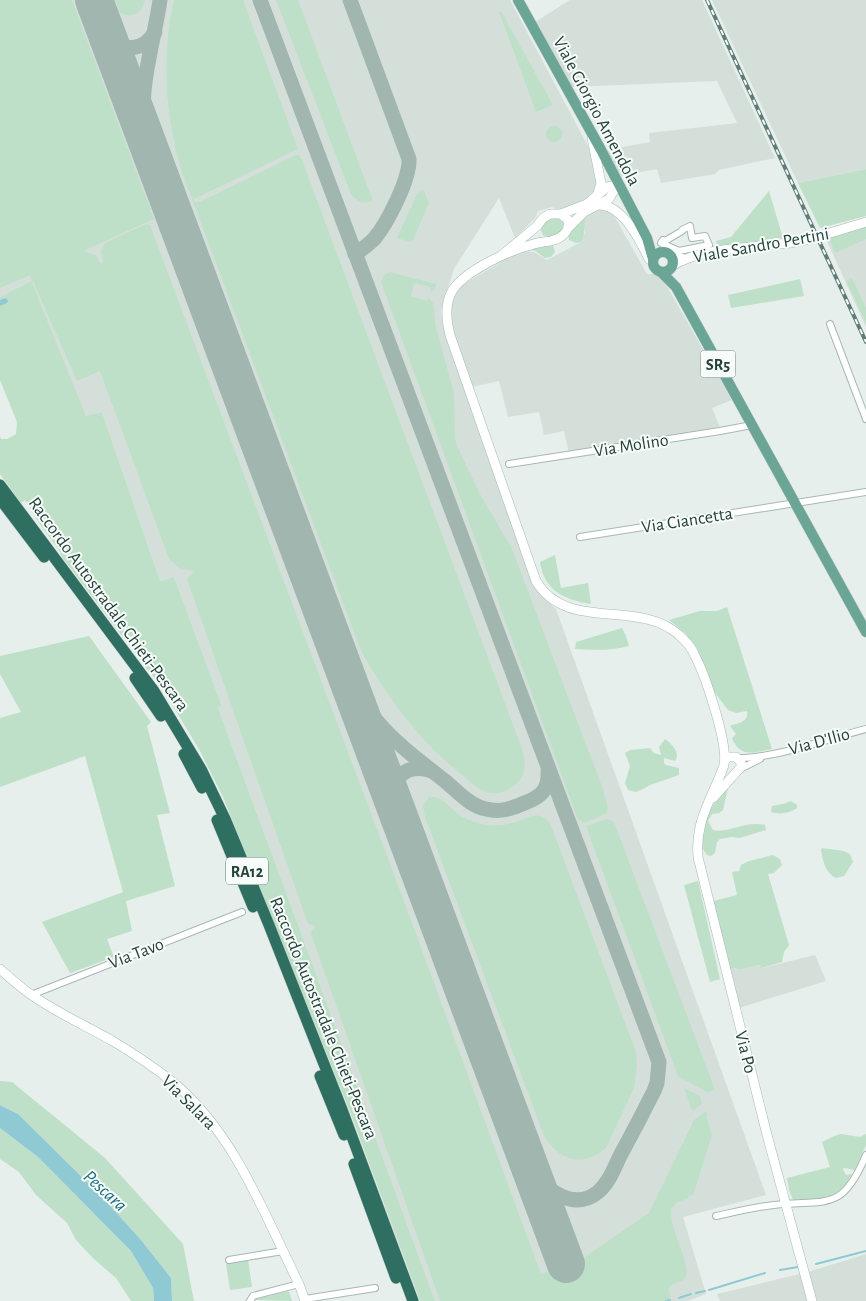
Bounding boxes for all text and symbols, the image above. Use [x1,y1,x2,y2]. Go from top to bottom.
street label: Viale Giorgio Amendola [549,34,643,189]
street label: Viale Sandro Pertini [692,225,830,267]
road number: SR5 [700,350,736,378]
street label: Via Molino [593,431,670,461]
street label: Raccordo Autostradale Chieti-Pescara [25,494,192,715]
street label: Via Ciancetta [640,505,734,537]
street label: Via D'Ilio [787,725,852,759]
road number: RA12 [226,858,268,884]
street label: Raccordo Autostradale Chieti-Pescara [266,895,380,1142]
street label: Via Tavo [106,935,167,973]
street label: Via Po [731,1029,759,1076]
street label: Via Salara [158,1072,219,1133]
water label: Pescara [80,1167,130,1215]

